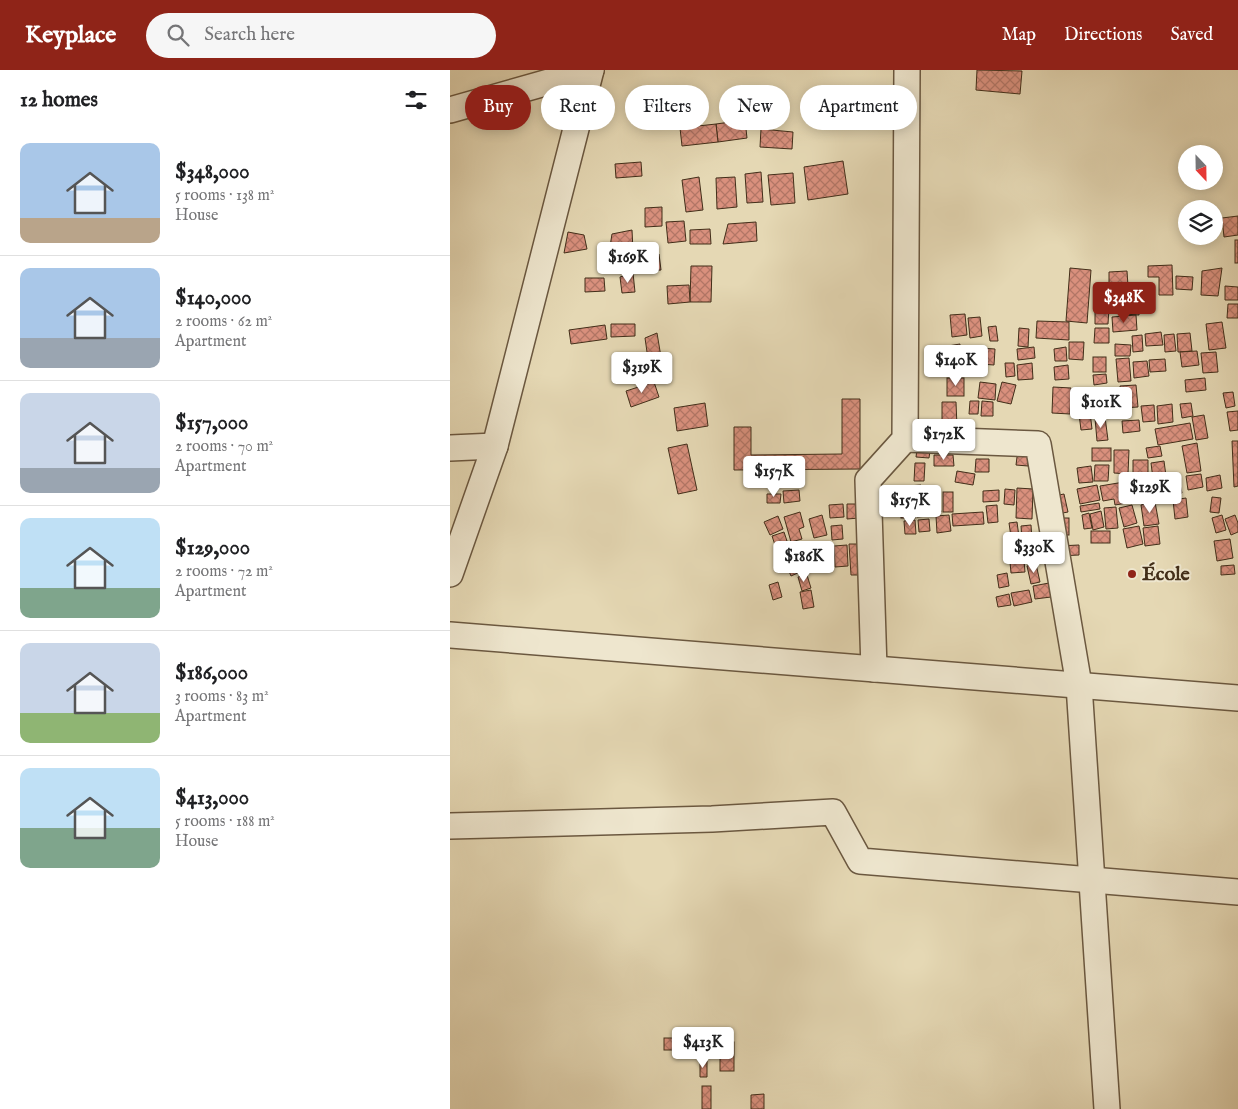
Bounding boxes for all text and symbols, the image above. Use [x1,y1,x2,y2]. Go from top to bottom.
search box [146,13,496,58]
text: Keyplace [25,20,116,51]
icon: search [164,21,192,49]
text: Search here [204,23,295,47]
text: Map [1002,24,1036,47]
text: Directions [1064,24,1142,47]
text: Saved [1170,24,1213,47]
chip: Buy [465,85,531,130]
chip: Rent [541,85,615,130]
chip: Filters [625,85,709,130]
chip: New [719,85,790,130]
chip: Apartment [800,85,917,130]
icon: filters [402,86,430,114]
text: 12 homes [20,87,98,114]
north arrow [1178,145,1222,190]
map controls [1178,145,1223,245]
text: $348,000 [175,159,250,186]
icon: home [60,163,120,223]
text: 5 rooms · 138 m² [175,186,274,206]
button: layers [1178,200,1223,245]
text: House [175,206,218,226]
pin: $169K [593,242,663,284]
text: $169K [608,248,648,268]
pin: $348K [1089,282,1159,324]
text: $140,000 [175,285,252,312]
icon: home [60,288,120,348]
text: $348K [1104,288,1144,308]
text: 2 rooms · 62 m² [175,312,272,332]
text: Apartment [175,332,246,352]
pin: $140K [921,344,991,387]
text: $140K [935,351,977,371]
pin: $319K [607,352,677,394]
text: $319K [622,358,662,378]
pin: $101K [1066,386,1136,429]
text: $101K [1081,393,1121,413]
text: $157,000 [175,410,248,437]
icon: home [60,413,120,473]
pin: $172K [909,418,979,461]
text: $172K [923,425,965,445]
text: 2 rooms · 70 m² [175,437,273,457]
pin: $157K [739,456,809,498]
text: Apartment [175,457,246,477]
text: $157K [754,462,794,482]
pin: $129K [1115,472,1185,514]
text: $129K [1130,478,1170,498]
pin: $157K [875,484,945,527]
text: $157K [890,491,930,511]
pin: $330K [999,532,1069,574]
text: $129,000 [175,535,250,562]
icon: home [60,538,120,598]
text: $330K [1014,538,1054,558]
pin: $186K [769,540,839,583]
text: $186K [784,547,824,567]
text: 2 rooms · 72 m² [175,562,273,582]
place label: École [1142,562,1191,587]
marker: École [1126,568,1138,580]
text: Apartment [175,582,246,602]
text: $186,000 [175,660,248,687]
icon: home [60,663,120,723]
text: 3 rooms · 83 m² [175,687,269,707]
text: Apartment [175,707,246,727]
text: $413,000 [175,785,249,812]
icon: home [60,788,120,848]
text: 5 rooms · 188 m² [175,812,275,832]
text: House [175,832,218,852]
pin: $413K [668,1026,738,1069]
text: $413K [683,1033,723,1053]

